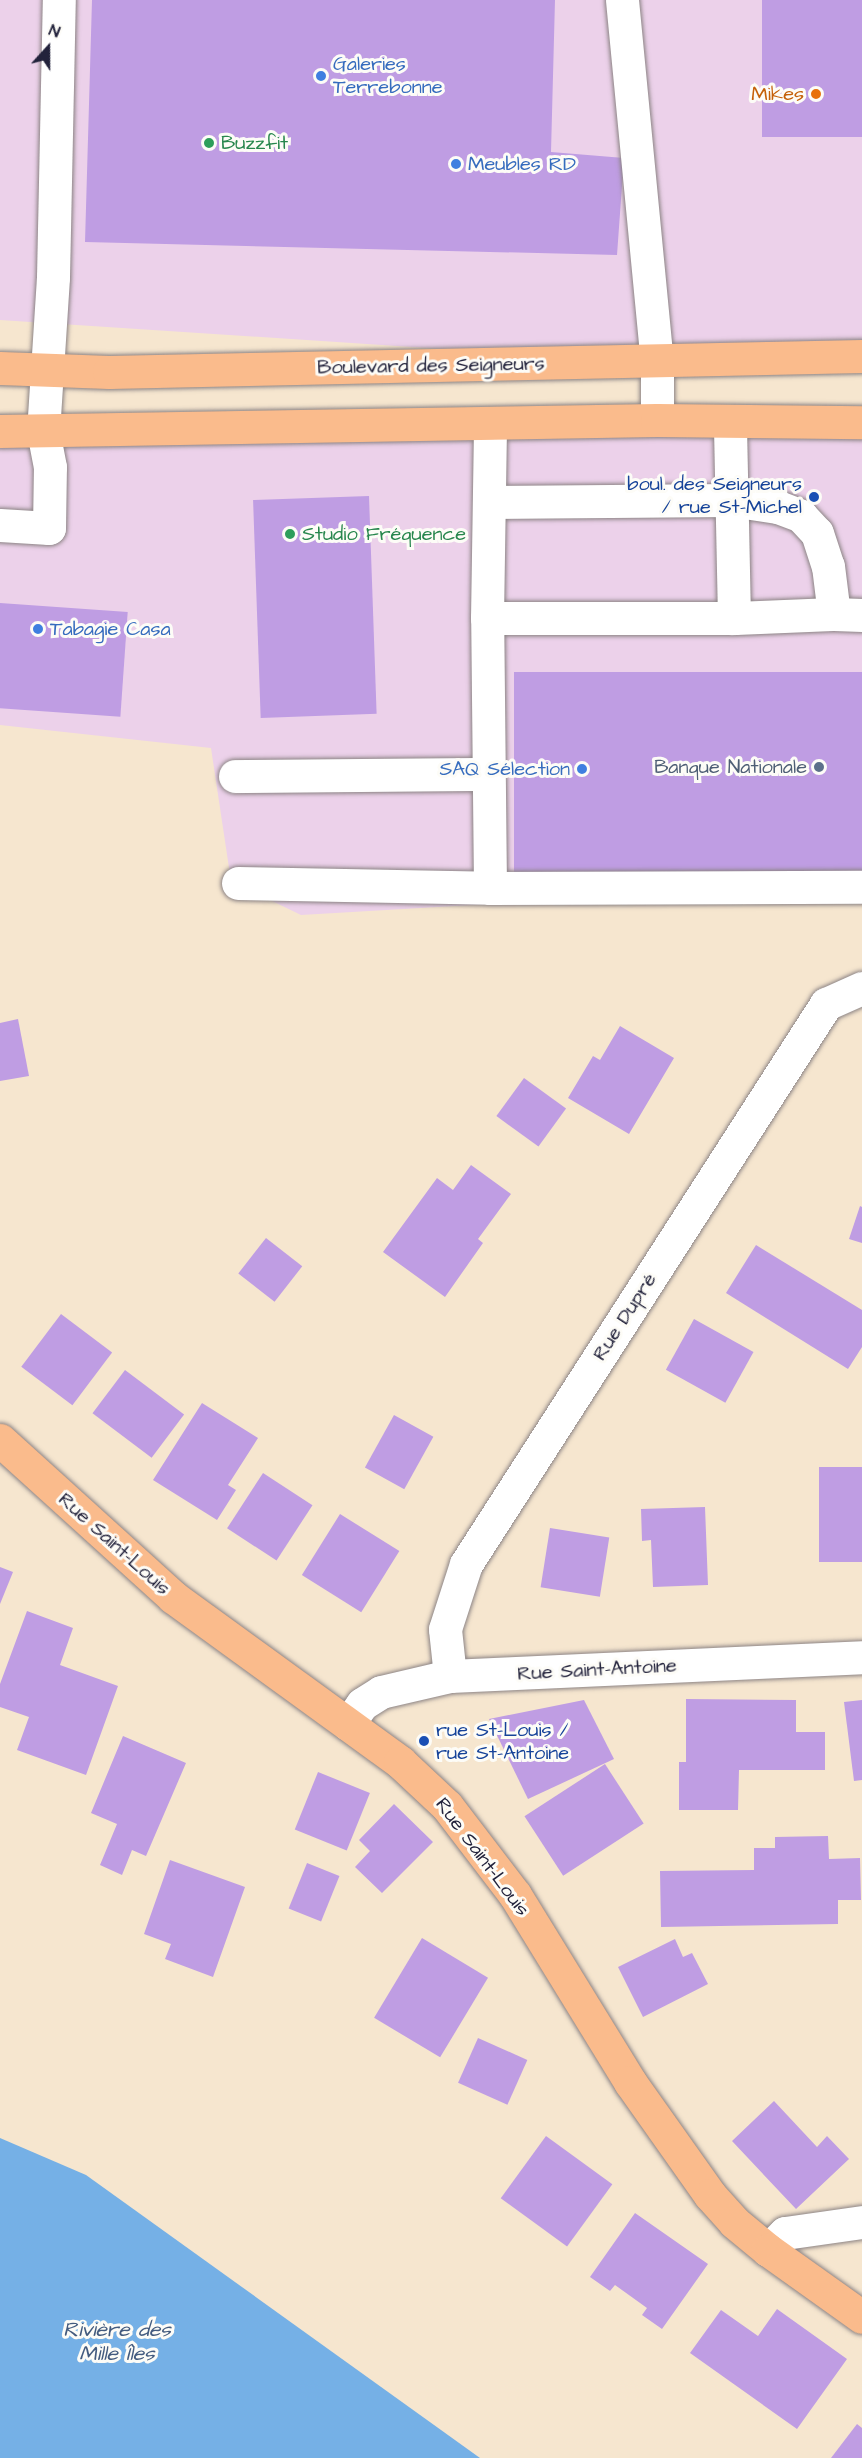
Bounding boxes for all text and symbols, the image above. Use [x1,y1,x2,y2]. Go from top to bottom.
north arrow [18,18,78,78]
text: N [46,19,63,43]
place label: Galeries Terrebonne [333,52,442,99]
marker: Galeries Terrebonne [314,69,328,83]
place label: Mikes [751,82,804,106]
marker: Mikes [809,87,823,101]
place label: Buzzfit [221,131,288,155]
marker: Buzzfit [202,136,216,150]
place label: Meubles RD [468,152,576,176]
marker: Meubles RD [449,157,463,171]
street label: Boulevard des Seigneurs [317,352,545,380]
place label: boul. des Seigneurs / rue St-Michel [627,473,802,520]
marker: boul. des Seigneurs / rue St-Michel [807,490,821,504]
place label: Studio Fréquence [302,522,466,546]
marker: Studio Fréquence [283,527,297,541]
place label: Tabagie Casa [50,617,171,641]
marker: Tabagie Casa [31,622,45,636]
place label: Banque Nationale [654,755,807,779]
place label: SAQ Sélection [439,757,570,781]
marker: Banque Nationale [812,760,826,774]
marker: SAQ Sélection [575,762,589,776]
street label: Rue Dupré [588,1269,662,1365]
street label: Rue Saint-Louis [53,1488,175,1600]
street label: Rue Saint-Antoine [517,1654,677,1686]
place label: rue St-Louis / rue St-Antoine [436,1718,569,1765]
marker: rue St-Louis / rue St-Antoine [417,1734,431,1748]
street label: Rue Saint-Louis [430,1793,534,1921]
water label: Rivière des Mille Îles [63,2317,171,2367]

